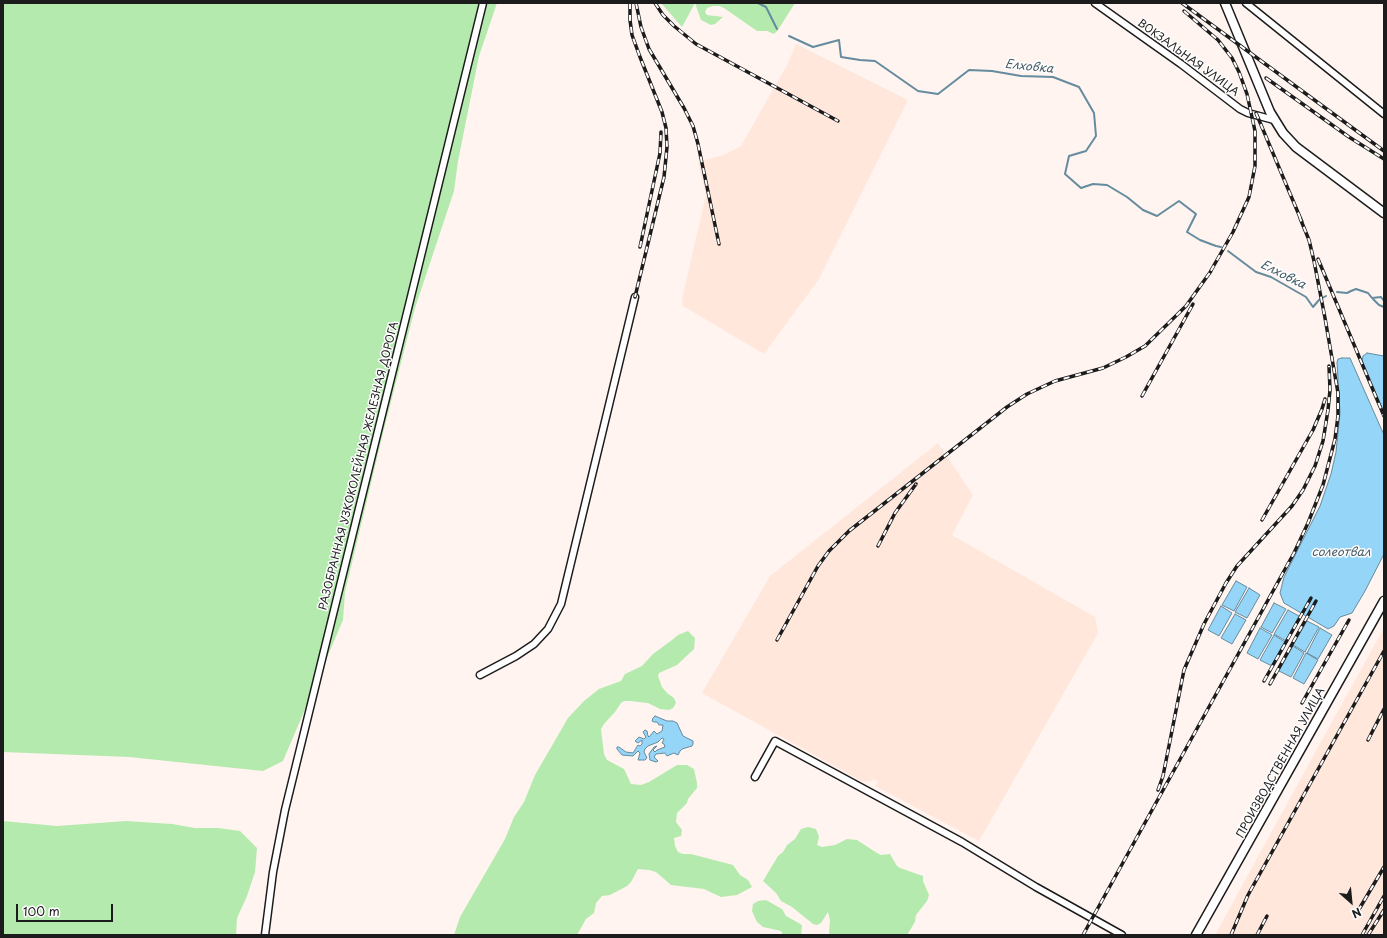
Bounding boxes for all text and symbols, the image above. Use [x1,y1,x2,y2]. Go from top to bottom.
street label: ВОКЗАЛЬНАЯ УЛИЦА [1135,17,1241,99]
water label: Елховка [1004,57,1054,77]
water label: Елховка [1258,258,1308,292]
street label: РАЗОБРАННАЯ УЗКОКОЛЕЙНАЯ ЖЕЛЕЗНАЯ ДОРОГА [317,320,401,612]
water label: солеотвал [1311,546,1371,560]
street label: ПРОИЗВОДСТВЕННАЯ УЛИЦА [1234,685,1328,841]
north arrow [1331,882,1371,922]
scale bar [18,896,115,922]
text: 100 m [23,902,60,920]
text: N [1349,904,1364,923]

